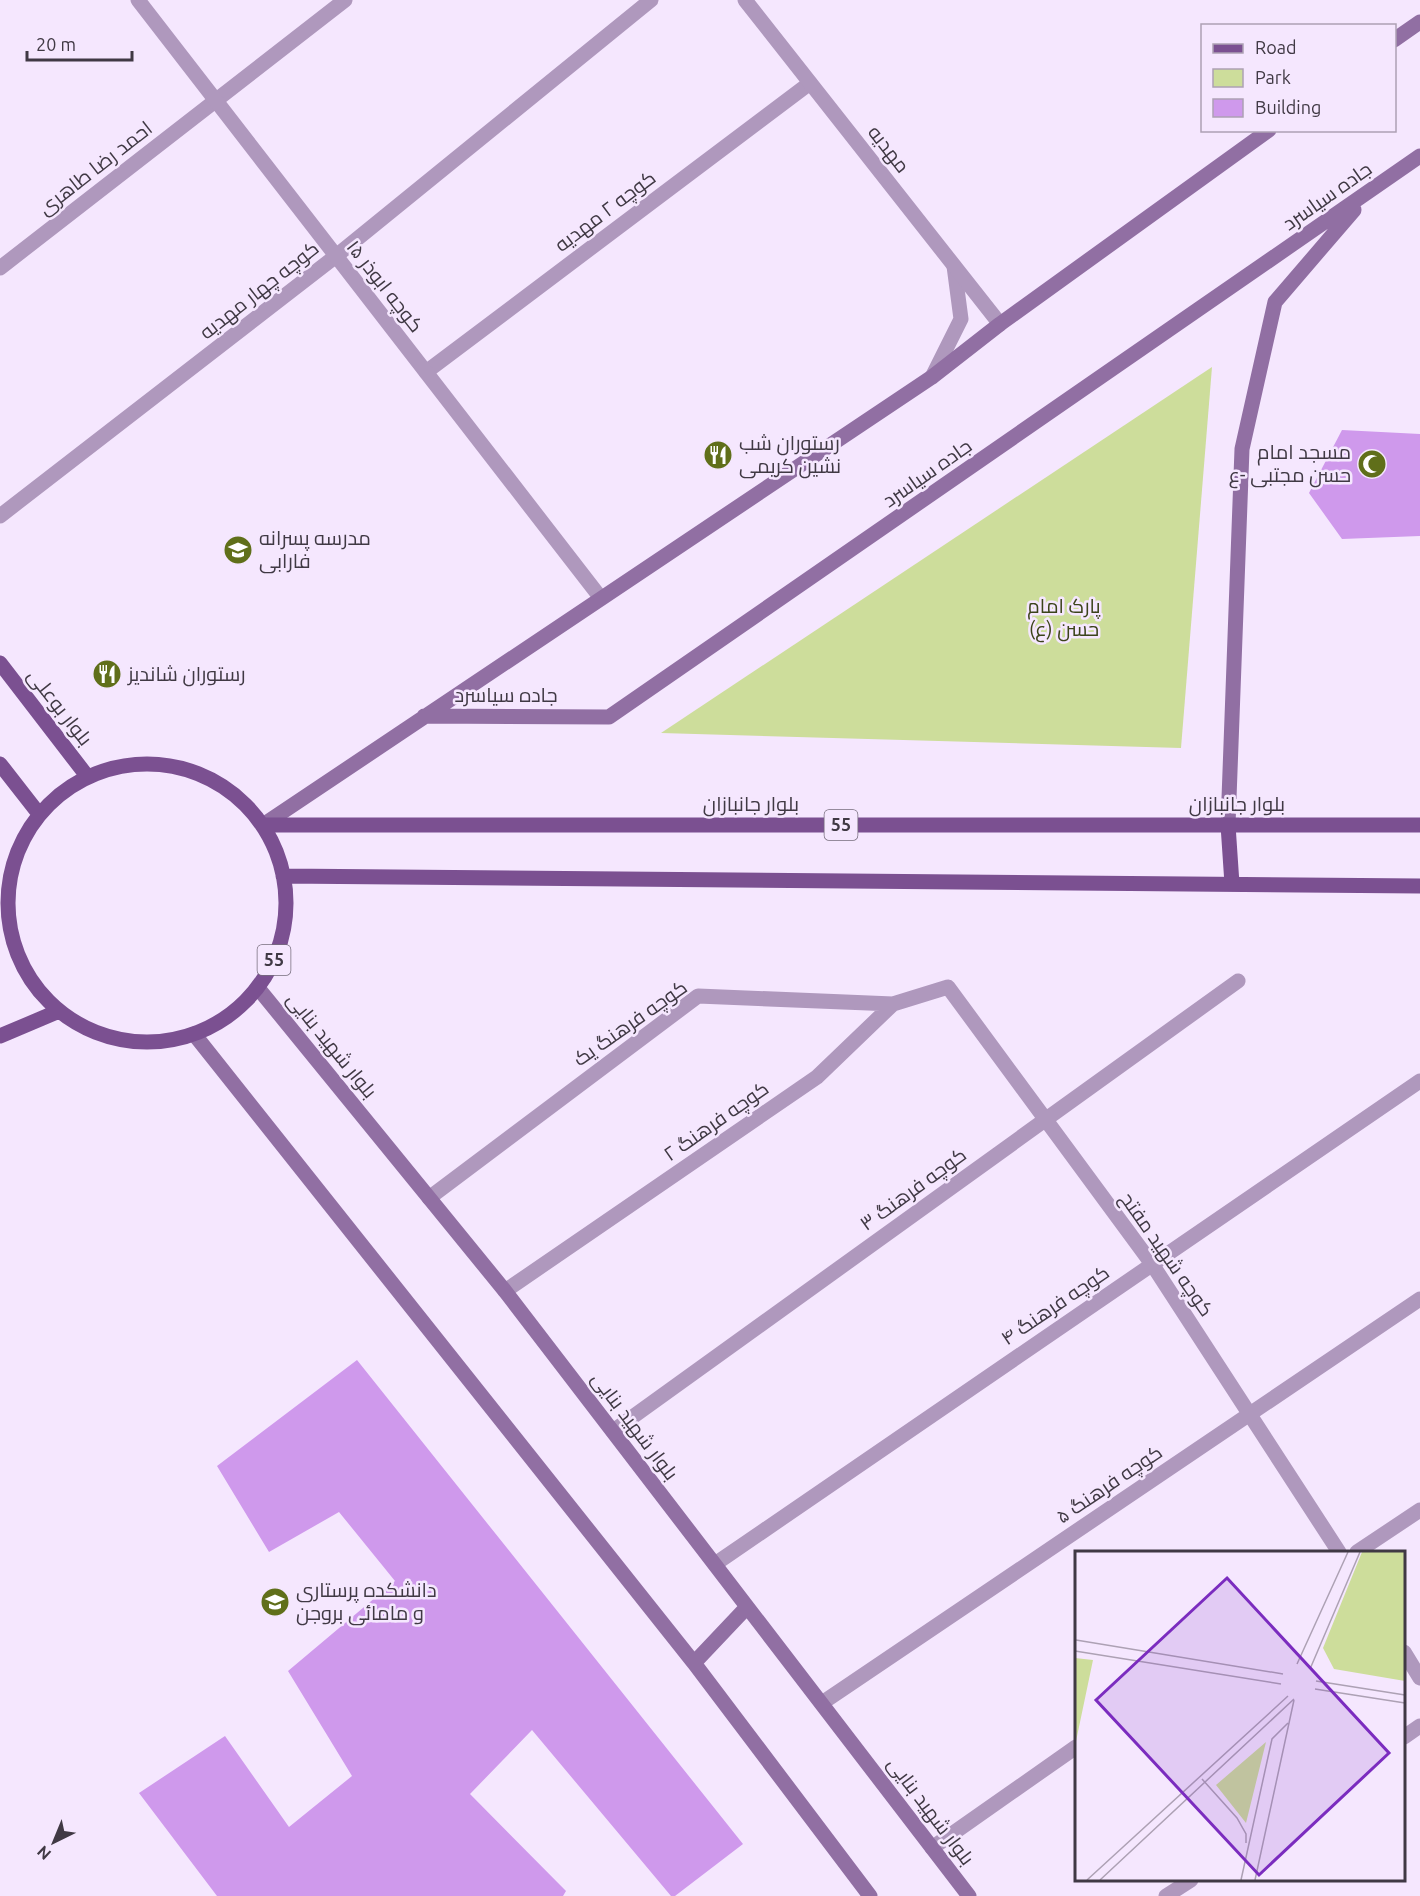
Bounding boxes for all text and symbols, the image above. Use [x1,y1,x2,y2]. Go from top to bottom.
scale bar [27,24,132,62]
legend [1201,24,1396,132]
text: 20 m [36,34,76,54]
text: Road [1255,37,1297,57]
text: Park [1255,67,1291,87]
text: Building [1255,97,1321,117]
street label: احمد رضا طاهری [33,116,157,221]
street label: مهدیه [862,120,915,178]
street label: جاده سیاسرد [1278,157,1376,235]
street label: کوچه ۲ مهدیه [550,165,661,258]
street label: کوچه ابوذر ۱۵ [341,235,428,337]
street label: کوچه چهار مهدیه [194,236,324,345]
place label: رستوران شب نشین کریمی [739,431,841,479]
street label: جاده سیاسرد [878,434,976,512]
restaurant icon: رستوران شب نشین کریمی [702,439,734,471]
place label: مسجد امام حسن مجتبی -ع [1229,440,1351,489]
mosque icon: مسجد امام حسن مجتبی -ع [1356,448,1388,480]
place label: مدرسه پسرانه فارابی [259,526,371,574]
school or university icon: مدرسه پسرانه فارابی [222,534,254,566]
park label: پارک امام حسن (ع) [1027,594,1101,643]
restaurant icon: رستوران شاندیز [91,658,123,690]
place label: رستوران شاندیز [127,662,246,687]
street label: بلوار بوعلی [22,664,97,751]
street label: جاده سیاسرد [454,683,558,707]
street label: بلوار جانبازان [703,792,799,817]
street label: بلوار جانبازان [1189,792,1285,817]
road number: 55 [824,810,858,840]
road number: 55 [258,945,290,975]
street label: کوچه فرهنگ یک [568,975,692,1072]
street label: بلوار شهید بنایی [281,987,382,1103]
street label: کوچه فرهنگ ۲ [659,1076,774,1167]
street label: کوچه فرهنگ ۳ [855,1142,971,1236]
street label: کوچه شهید مفتح [1114,1187,1219,1322]
street label: کوچه فرهنگ ۴ [996,1260,1114,1351]
street label: بلوار شهید بنایی [586,1367,683,1485]
street label: کوچه فرهنگ ۵ [1051,1440,1167,1529]
inset map [1075,1551,1405,1881]
place label: دانشکده پرستاری و مامائی بروجن [296,1578,437,1626]
school or university icon: دانشکده پرستاری و مامائی بروجن [259,1586,291,1618]
street label: بلوار شهید بنایی [882,1752,979,1870]
north arrow [24,1812,84,1872]
text: N [33,1842,54,1864]

